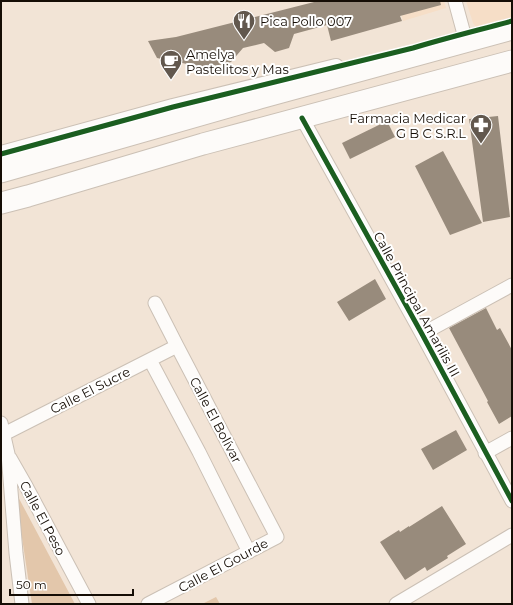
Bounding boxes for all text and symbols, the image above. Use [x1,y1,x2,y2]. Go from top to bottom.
restaurant icon: Pica Pollo 007 [231,8,257,41]
place label: Pica Pollo 007 [260,13,352,29]
place label: Amelya Pastelitos y Mas [186,46,289,77]
cafe icon: Amelya Pastelitos y Mas [158,48,184,81]
place label: Farmacia Medicar G B C S.R.L [349,110,466,141]
pharmacy icon: Farmacia Medicar G B C S.R.L [468,112,494,145]
street label: Calle Principal Amarilis III [370,229,464,379]
street label: Calle El Sucre [47,363,133,417]
street label: Calle El Bolívar [187,374,245,466]
street label: Calle El Peso [17,478,69,558]
street label: Calle El Gourde [175,535,271,595]
scale bar [10,571,133,597]
text: 50 m [16,577,47,592]

